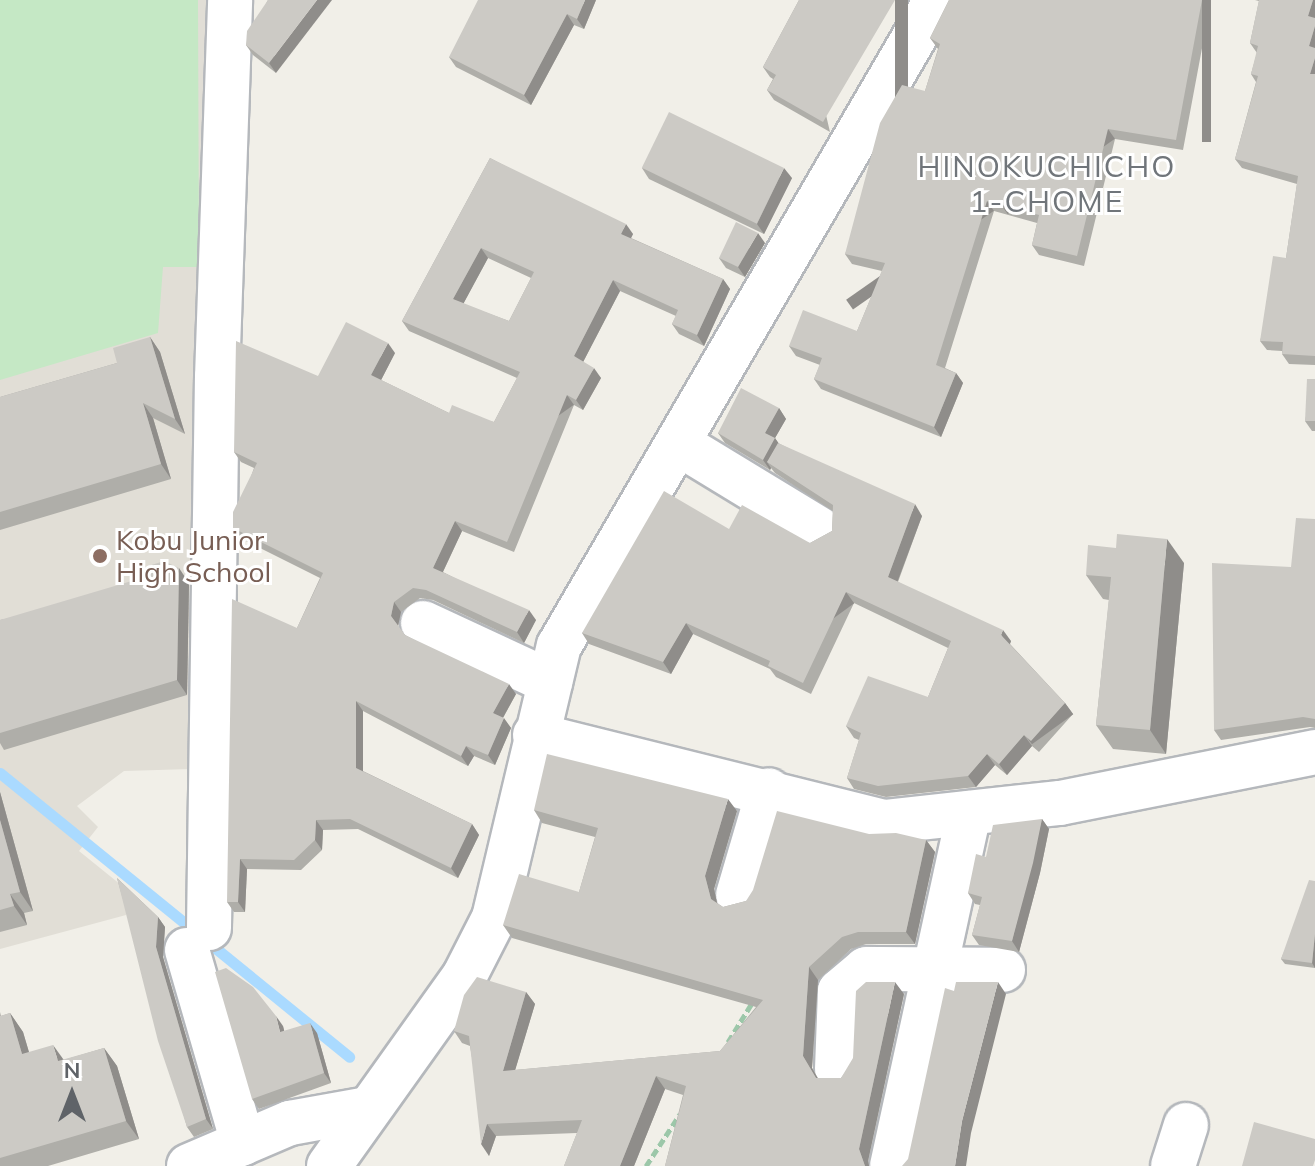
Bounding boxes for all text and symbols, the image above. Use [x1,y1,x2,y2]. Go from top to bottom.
district label: HINOKUCHICHO 1-CHOME [918,148,1176,218]
place label: Kobu Junior High School [116,523,271,589]
marker: Kobu Junior High School [91,547,109,565]
north arrow [32,1054,112,1134]
text: N [64,1056,80,1084]

